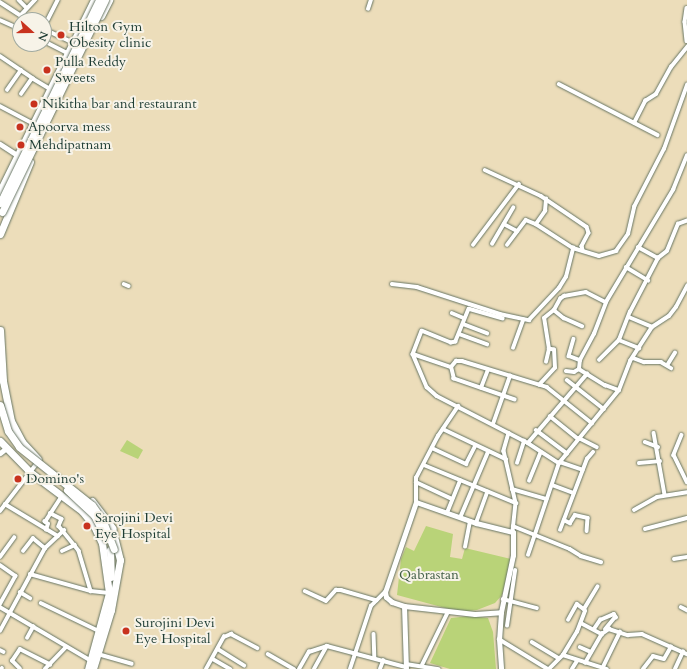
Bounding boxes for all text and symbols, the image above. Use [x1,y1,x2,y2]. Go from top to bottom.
north arrow [12,12,52,52]
place label: Hilton Gym Obesity clinic [69,19,151,52]
text: N [34,29,51,43]
marker: Hilton Gym Obesity clinic [56,30,66,40]
place label: Pulla Reddy Sweets [55,54,126,86]
marker: Pulla Reddy Sweets [42,65,52,75]
place label: Nikitha bar and restaurant [42,96,197,112]
marker: Nikitha bar and restaurant [29,99,39,109]
place label: Apoorva mess [28,119,110,135]
marker: Apoorva mess [15,122,25,132]
place label: Mehdipatnam [29,137,111,153]
marker: Mehdipatnam [16,140,26,150]
place label: Domino's [26,471,84,487]
marker: Domino's [13,474,23,484]
place label: Sarojini Devi Eye Hospital [95,510,173,542]
marker: Sarojini Devi Eye Hospital [82,521,92,531]
park label: Qabrastan [399,567,459,583]
place label: Surojini Devi Eye Hospital [135,615,215,648]
marker: Surojini Devi Eye Hospital [120,625,132,637]

